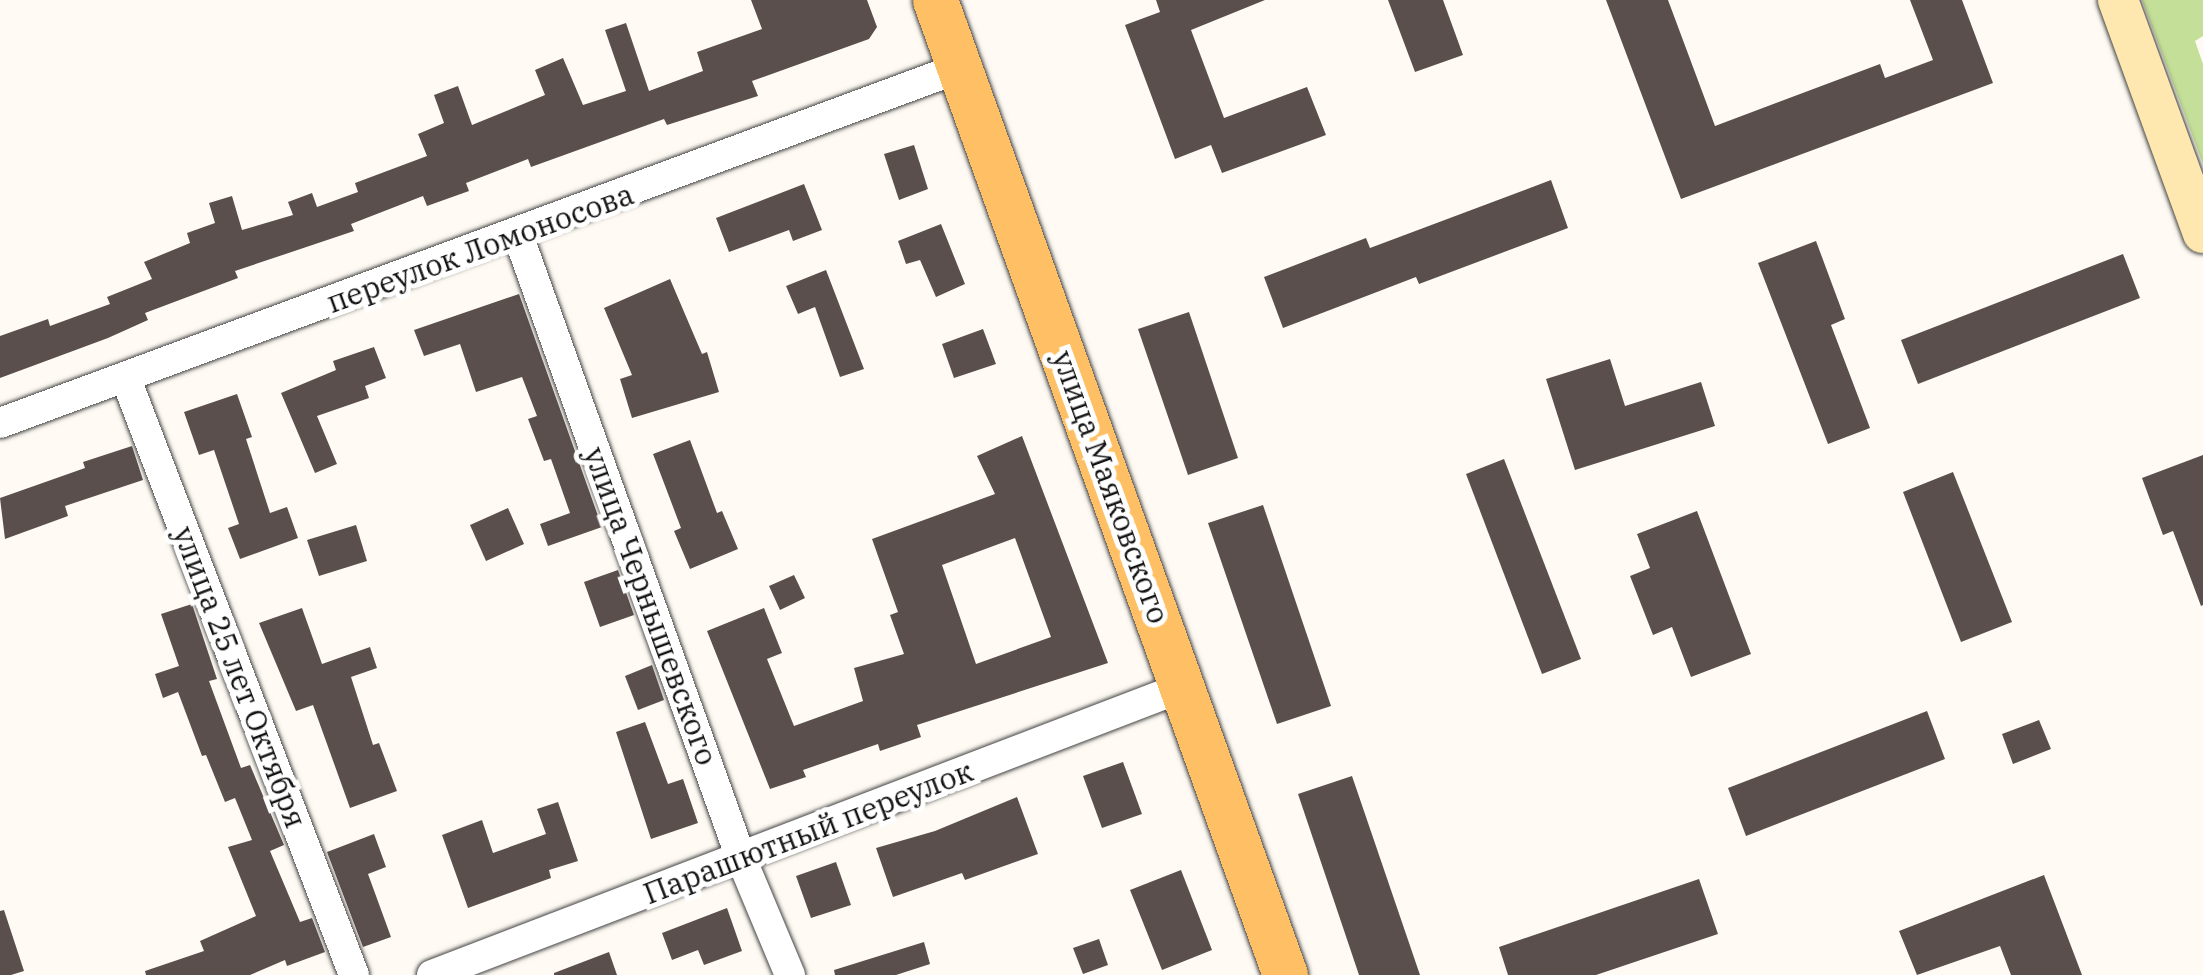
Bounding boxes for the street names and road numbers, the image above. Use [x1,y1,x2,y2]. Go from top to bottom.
street label: переулок Ломоносова [322,176,638,320]
street label: улица Маяковского [1045,346,1177,628]
street label: улица Чернышевского [577,442,725,770]
street label: улица 25 лет Октября [166,521,314,833]
street label: Парашютный переулок [638,753,978,911]

